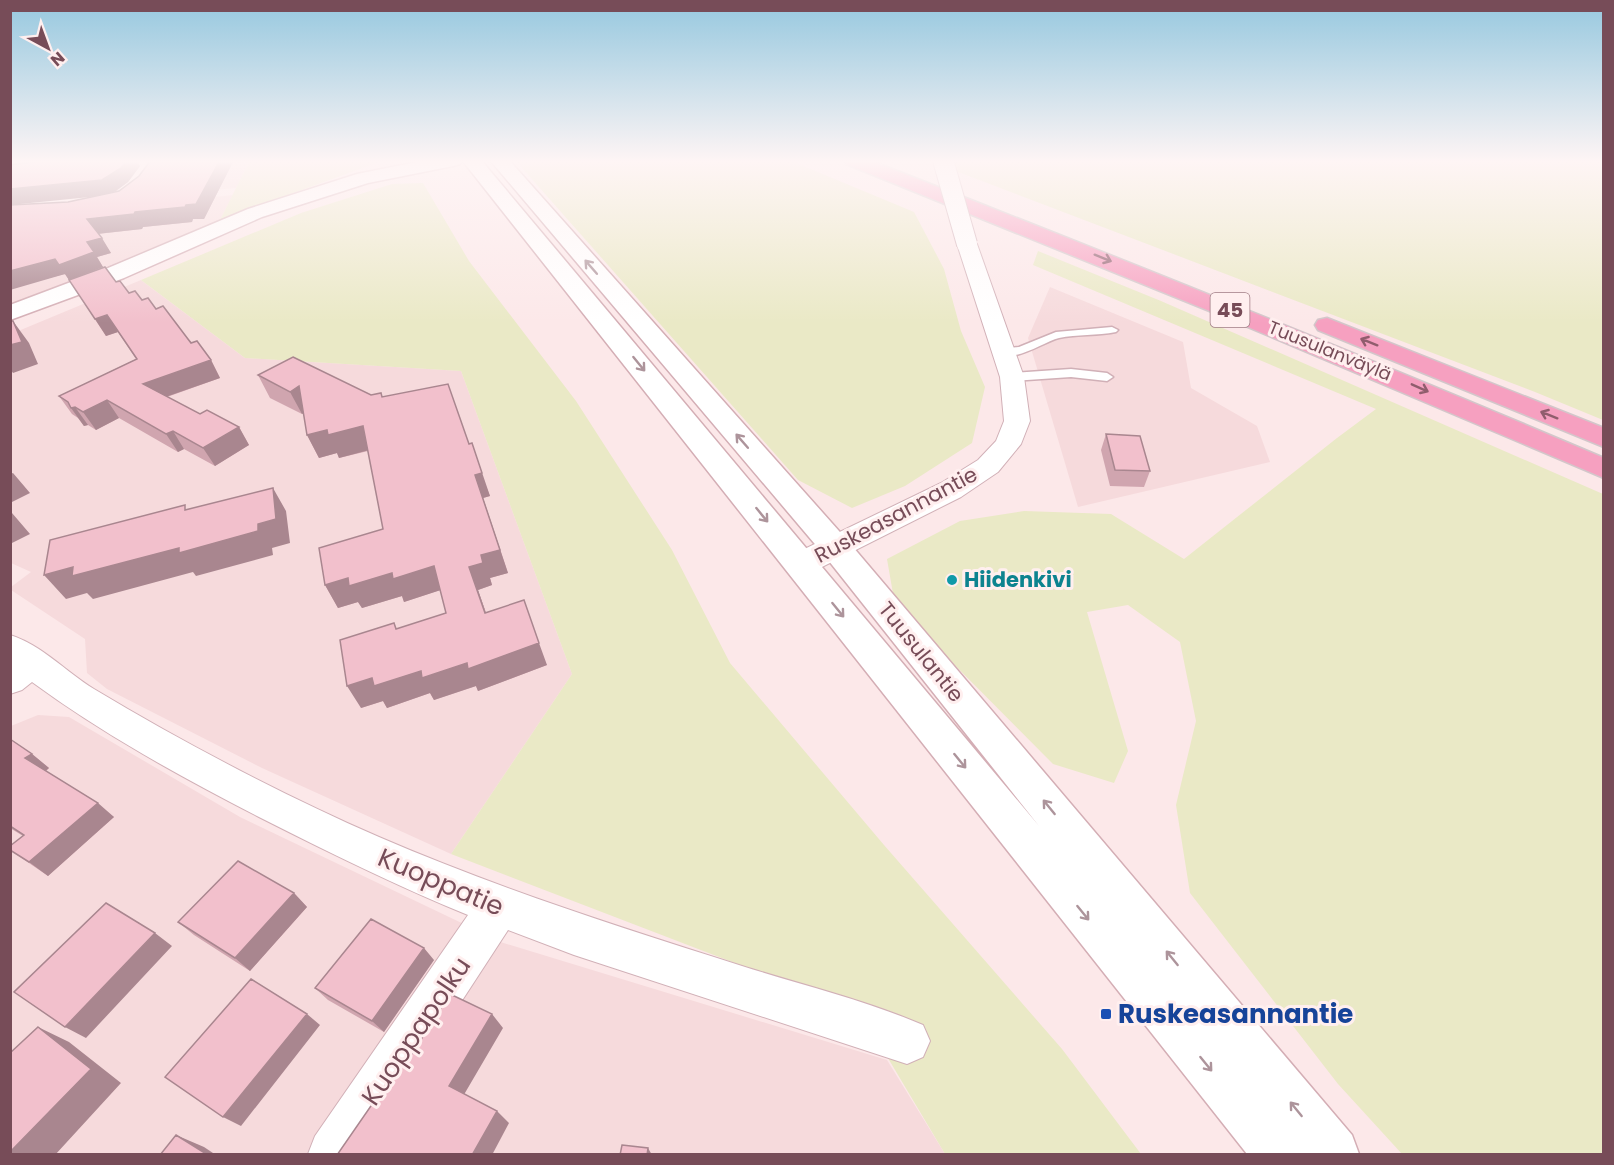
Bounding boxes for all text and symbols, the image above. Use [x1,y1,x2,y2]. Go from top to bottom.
north arrow [18,18,78,78]
text: N [45,46,70,72]
one-way arrow [1093,253,1112,264]
one-way arrow [584,260,598,275]
road number: 45 [1210,293,1250,327]
street label: Tuusulanväylä [1265,314,1396,387]
one-way arrow [1360,336,1379,347]
one-way arrow [632,355,645,371]
one-way arrow [1410,383,1428,394]
one-way arrow [1541,409,1559,420]
one-way arrow [735,433,749,448]
street label: Ruskeasannantie [809,459,982,570]
one-way arrow [755,507,768,523]
place label: Hiidenkivi [964,565,1072,594]
marker: Hiidenkivi [945,573,959,587]
street label: Tuusulantie [872,595,971,708]
one-way arrow [831,601,844,617]
one-way arrow [953,753,966,769]
one-way arrow [1042,800,1055,816]
street label: Kuoppatie [372,839,510,925]
one-way arrow [1077,904,1090,920]
street label: Kuoppapolku [353,950,479,1112]
one-way arrow [1165,951,1179,966]
place label: Ruskeasannantie [1118,996,1353,1032]
marker: Ruskeasannantie [1099,1007,1113,1021]
one-way arrow [1200,1056,1213,1072]
one-way arrow [1289,1101,1302,1117]

